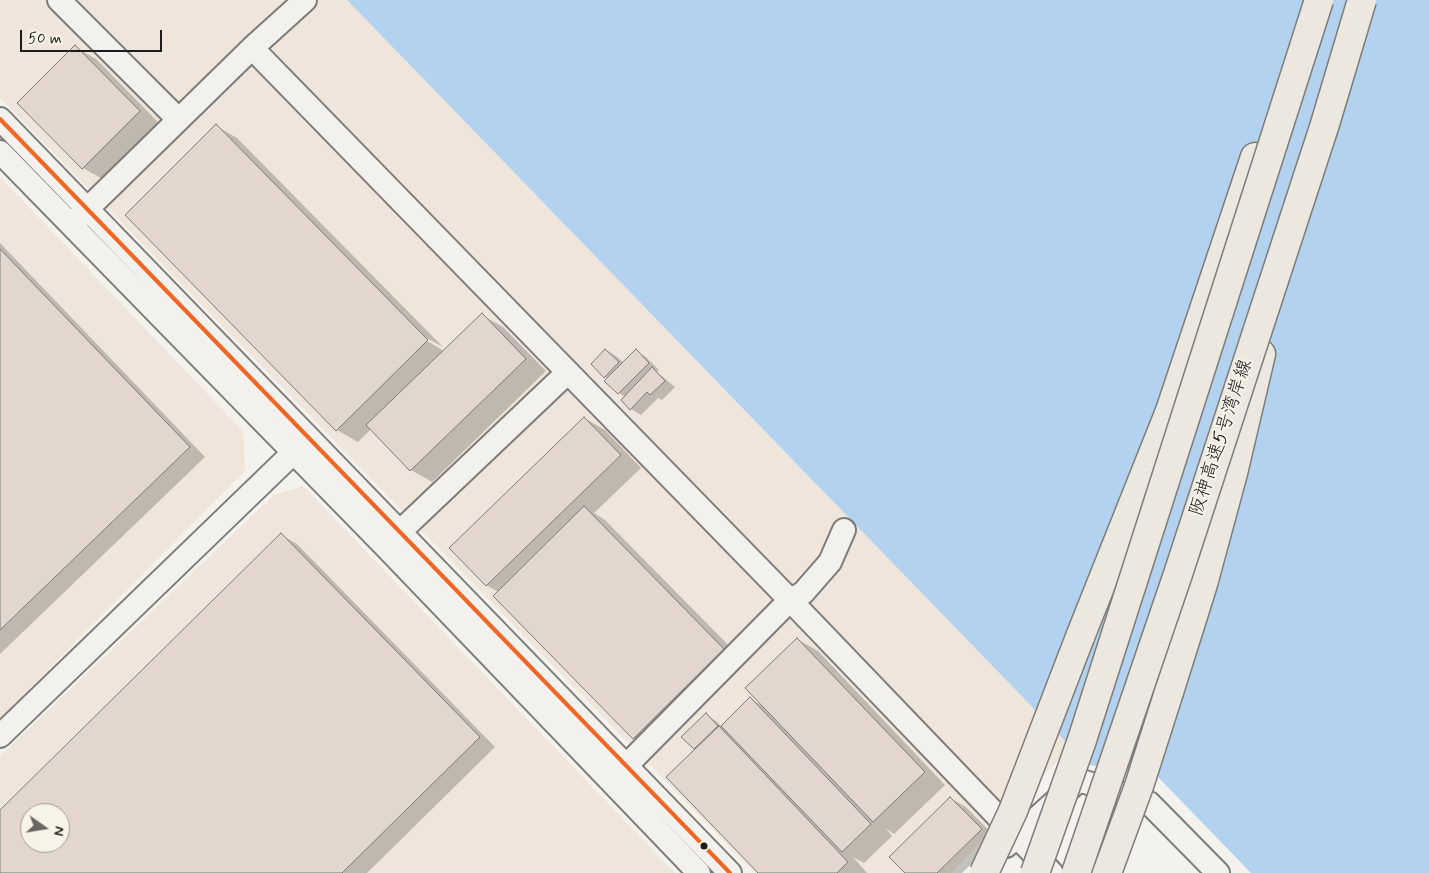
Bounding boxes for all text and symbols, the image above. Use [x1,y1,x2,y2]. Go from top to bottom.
scale bar [22,20,165,52]
text: 50 m [28,29,62,49]
street label: 阪神高速5号湾岸線 [1186,357,1258,519]
north arrow [20,803,70,853]
text: N [49,825,68,838]
unlabelled marker [699,841,709,851]

